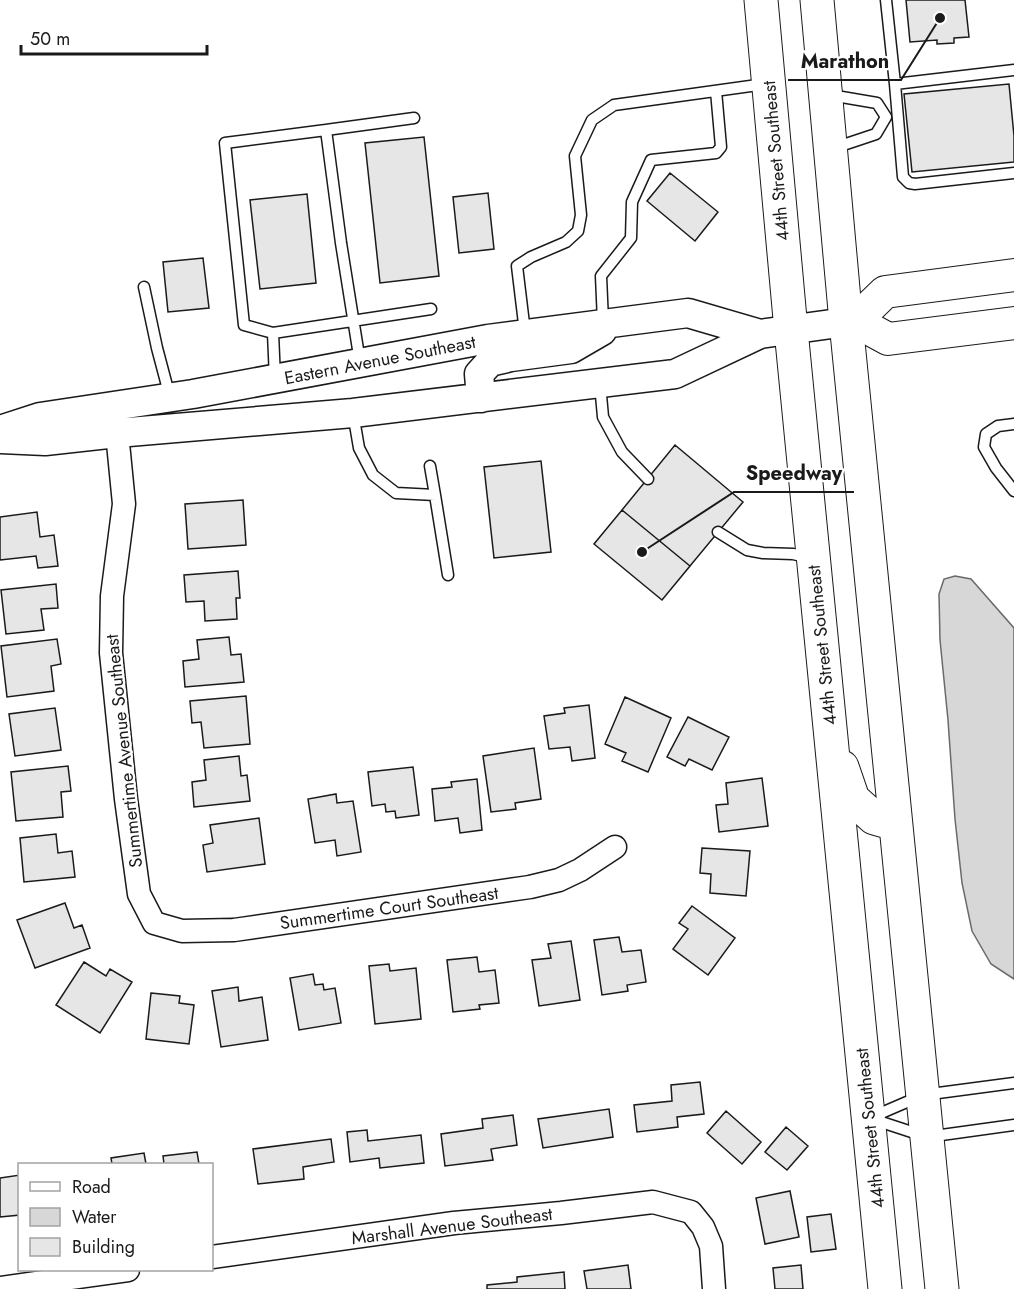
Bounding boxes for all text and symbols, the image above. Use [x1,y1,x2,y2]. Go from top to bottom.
scale bar [21,18,207,56]
text: 50 m [30,26,70,52]
callout: Marathon [788,42,901,80]
text: Marathon [801,47,889,76]
street label: 44th Street Southeast [756,79,796,242]
street label: Eastern Avenue Southeast [282,329,479,391]
callout: Speedway [734,454,854,492]
text: Speedway [746,459,843,488]
street label: 44th Street Southeast [801,563,843,726]
street label: Summertime Avenue Southeast [99,632,149,869]
street label: Summertime Court Southeast [278,880,501,936]
street label: 44th Street Southeast [849,1046,891,1209]
legend [18,1163,213,1271]
text: Road [72,1174,111,1200]
street label: Marshall Avenue Southeast [350,1201,555,1251]
text: Water [72,1204,117,1230]
text: Building [72,1234,135,1260]

